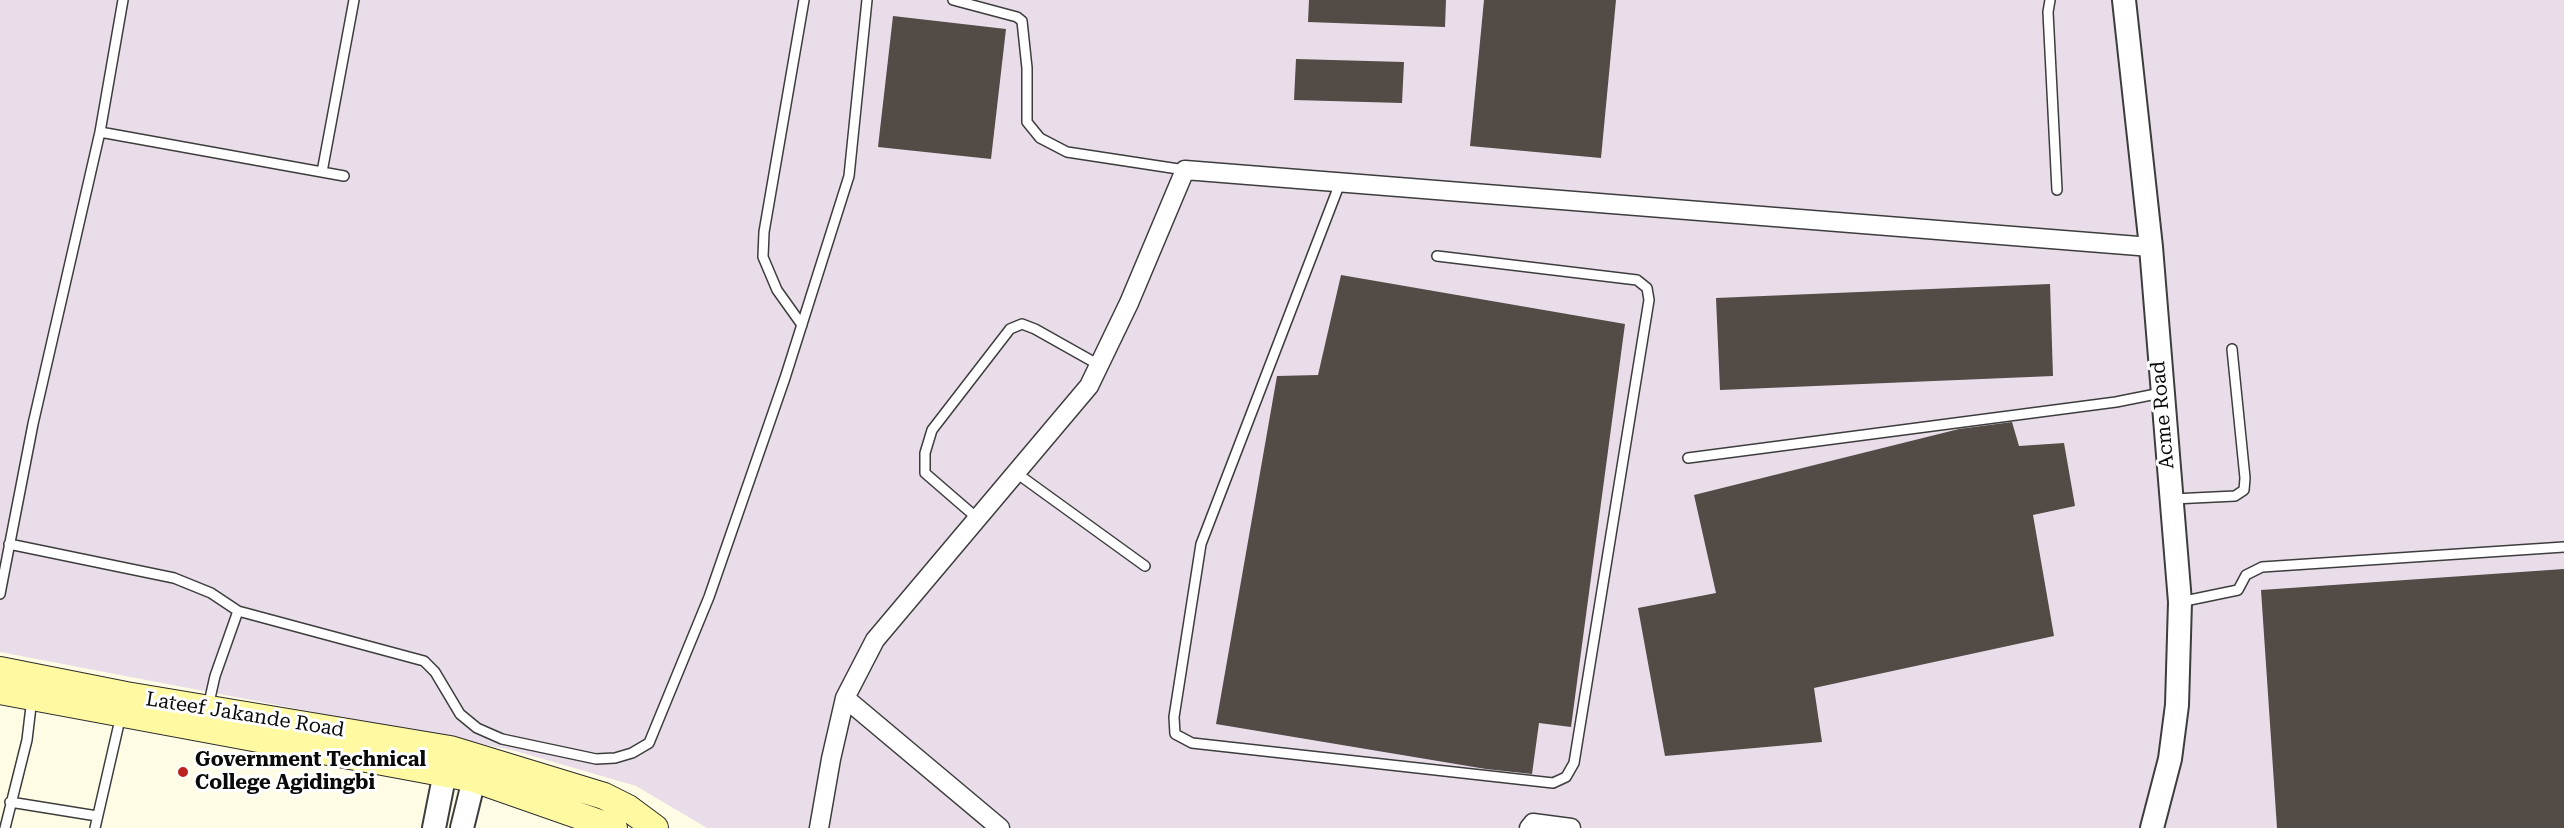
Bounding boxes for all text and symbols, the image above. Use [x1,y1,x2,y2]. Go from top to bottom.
street label: Acme Road [2146,360,2180,470]
street label: Lateef Jakande Road [144,687,346,743]
place label: Government Technical College Agidingbi [195,748,426,795]
marker: Government Technical College Agidingbi [176,765,190,779]

